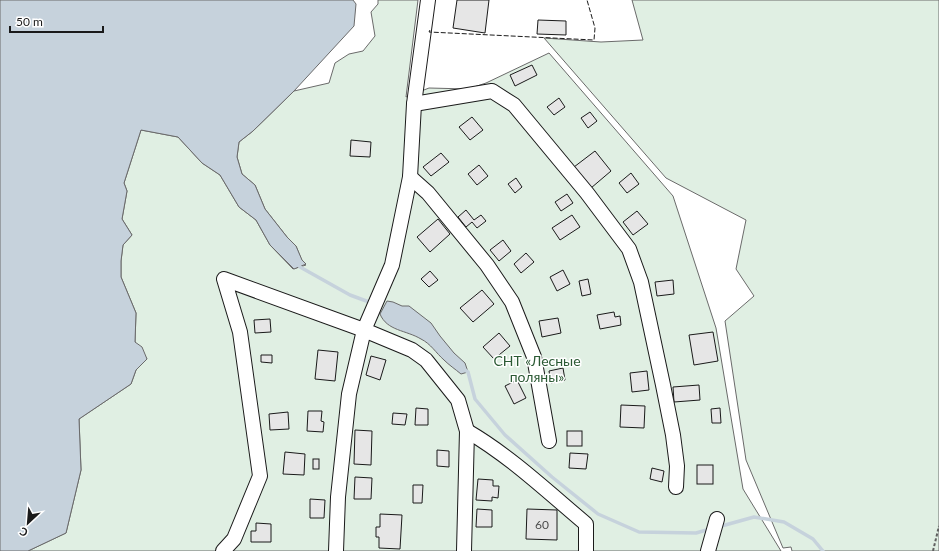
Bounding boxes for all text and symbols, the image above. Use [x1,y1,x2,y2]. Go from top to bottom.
scale bar [10,8,103,34]
text: 50 m [16,14,43,29]
park label: СНТ «Лесные поляны» [493,352,581,385]
north arrow [8,503,48,543]
house number: 60 [535,517,549,532]
text: С [17,525,30,540]

